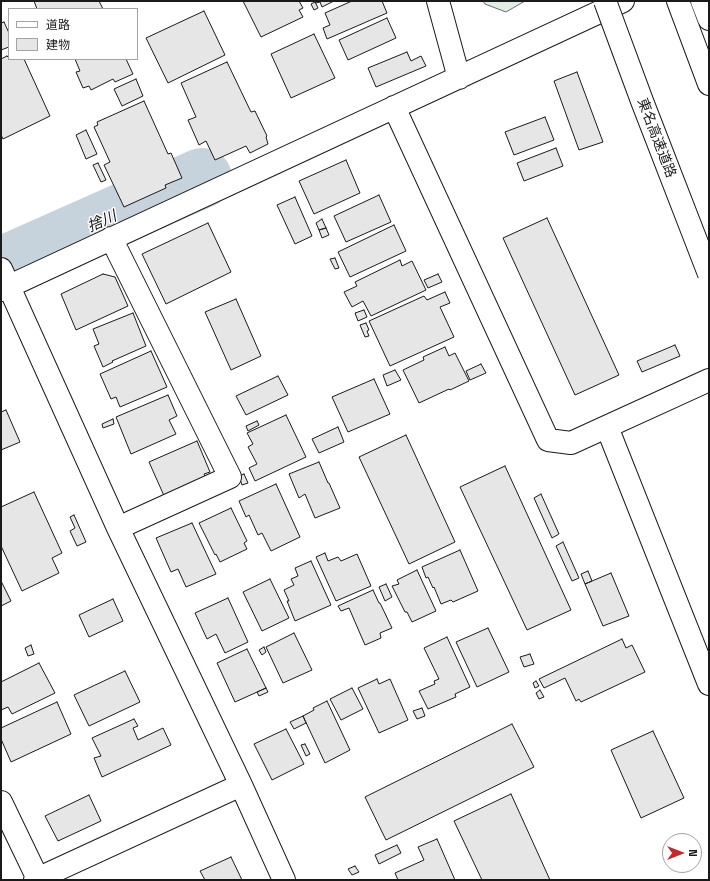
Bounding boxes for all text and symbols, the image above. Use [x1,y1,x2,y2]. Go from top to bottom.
legend [8,8,138,60]
text: 道路 [46,17,70,33]
text: 建物 [46,37,70,53]
street label: 東名高速道路 [633,96,679,180]
water label: 捨川 [85,208,119,236]
north arrow [662,833,702,873]
text: N [686,849,700,857]

